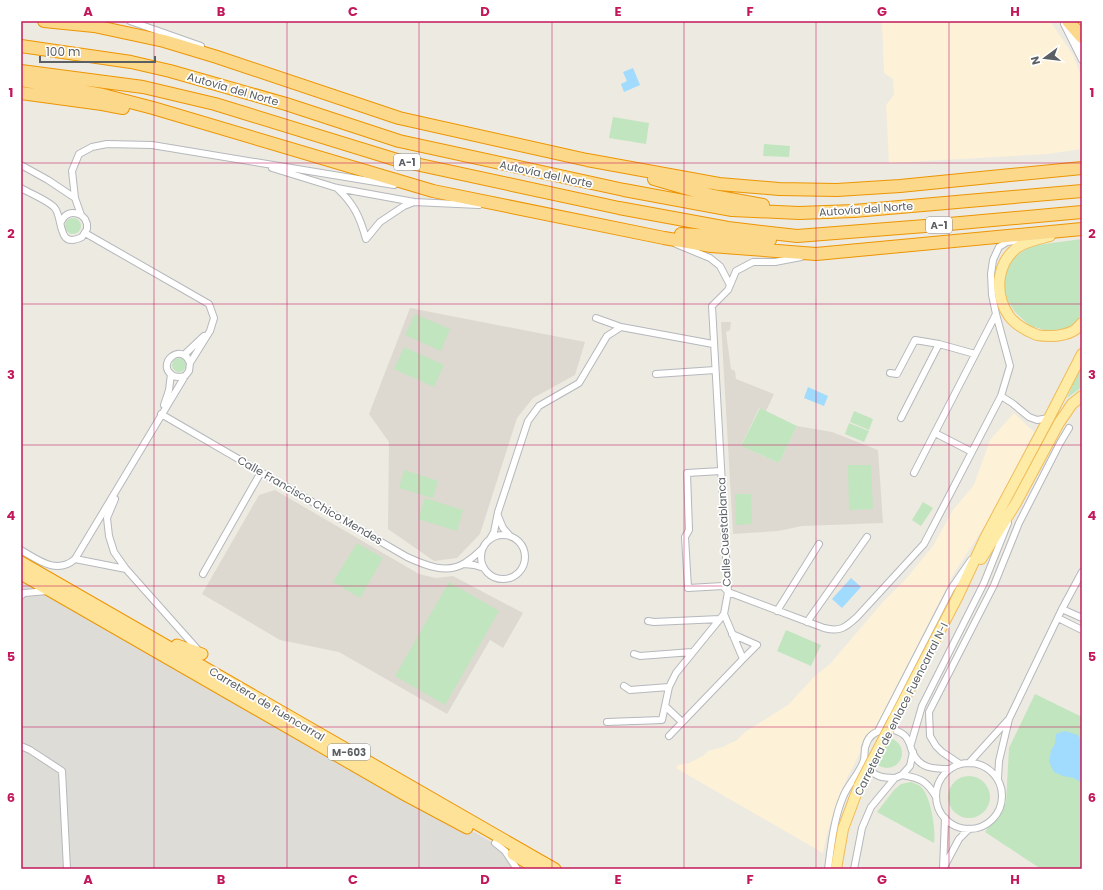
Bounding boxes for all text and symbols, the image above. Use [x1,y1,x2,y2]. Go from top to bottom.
text: A [83,2,93,21]
text: B [217,2,226,21]
text: C [348,2,358,21]
text: D [480,2,490,21]
text: E [614,2,622,21]
text: F [746,2,754,21]
text: G [877,2,887,21]
text: H [1010,2,1020,21]
scale bar [40,38,155,64]
north arrow [1025,38,1065,78]
text: 100 m [46,43,80,60]
text: N [1027,55,1044,67]
street label: Autovía del Norte [185,68,281,110]
text: 1 [9,83,13,102]
text: 1 [1090,83,1094,102]
road number: A-1 [394,154,420,170]
street label: Autovía del Norte [498,156,594,192]
street label: Autovía del Norte [818,198,914,220]
road number: A-1 [926,217,952,233]
text: 2 [7,224,15,243]
text: 2 [1088,224,1096,243]
text: 3 [7,365,15,384]
text: 3 [1088,365,1096,384]
street label: Calle Francisco Chico Mendes [234,452,386,548]
street label: Calle Cuestablanca [713,477,735,587]
text: 4 [7,506,16,525]
text: 4 [1088,506,1097,525]
street label: Carretera de enlace Fuencarral N-I [850,620,952,798]
text: 5 [7,647,15,666]
text: 5 [1088,647,1096,666]
street label: Carretera de Fuencarral [206,663,328,745]
road number: M-603 [328,744,370,760]
text: 6 [7,788,15,807]
text: 6 [1088,788,1096,807]
text: A [83,870,93,889]
text: B [217,870,226,889]
text: C [348,870,358,889]
text: D [480,870,490,889]
text: E [614,870,622,889]
text: F [746,870,754,889]
text: G [877,870,887,889]
text: H [1010,870,1020,889]

